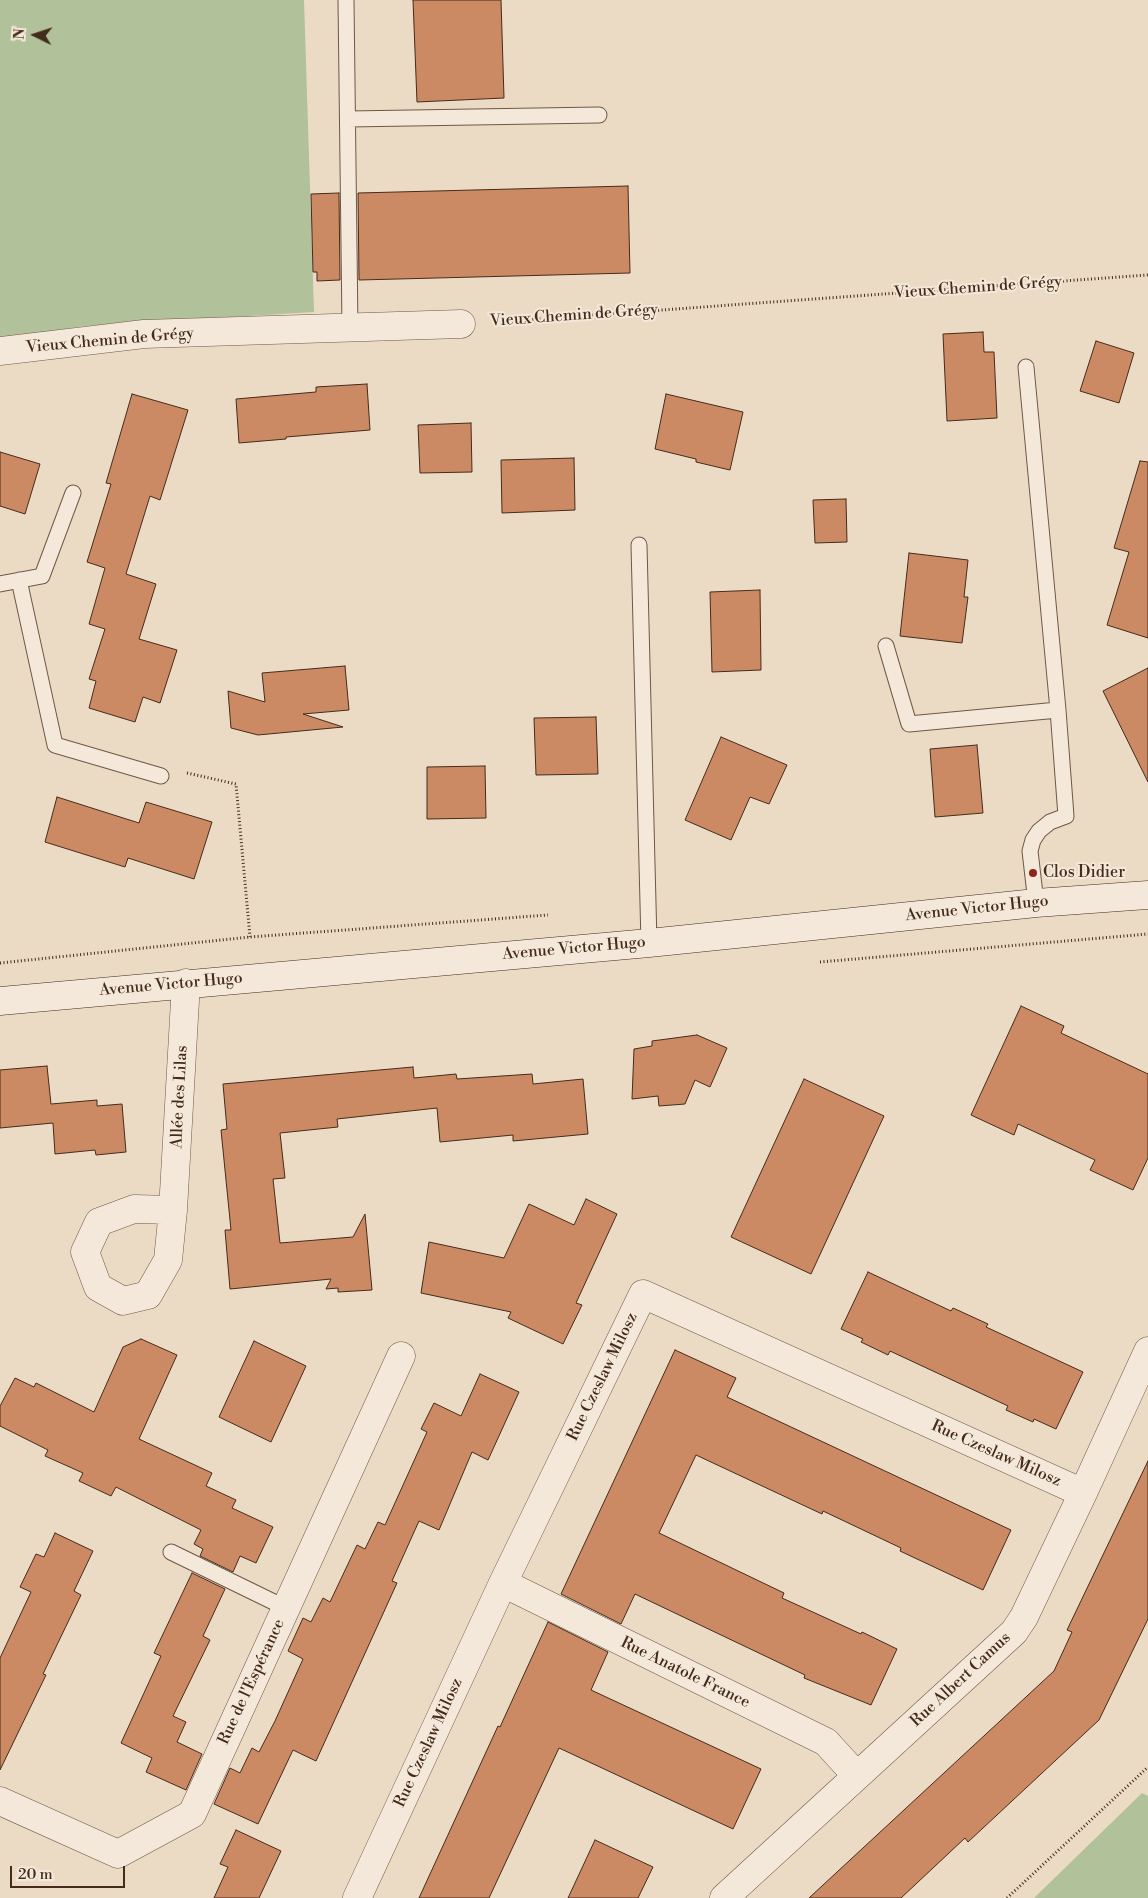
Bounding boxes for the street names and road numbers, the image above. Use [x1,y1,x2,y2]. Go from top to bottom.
street label: Vieux Chemin de Grégy [893,273,1063,303]
street label: Vieux Chemin de Grégy [489,301,659,331]
street label: Vieux Chemin de Grégy [25,324,195,358]
street label: Avenue Victor Hugo [904,892,1050,926]
street label: Avenue Victor Hugo [502,933,646,965]
street label: Avenue Victor Hugo [99,969,243,1001]
street label: Allée des Lilas [168,1045,192,1149]
street label: Rue Czeslaw Milosz [564,1310,642,1444]
street label: Rue Czeslaw Milosz [928,1417,1064,1491]
street label: Rue de l'Espérance [214,1616,290,1748]
street label: Rue Albert Camus [907,1629,1015,1731]
street label: Rue Anatole France [617,1633,753,1713]
street label: Rue Czeslaw Milosz [391,1675,467,1811]

